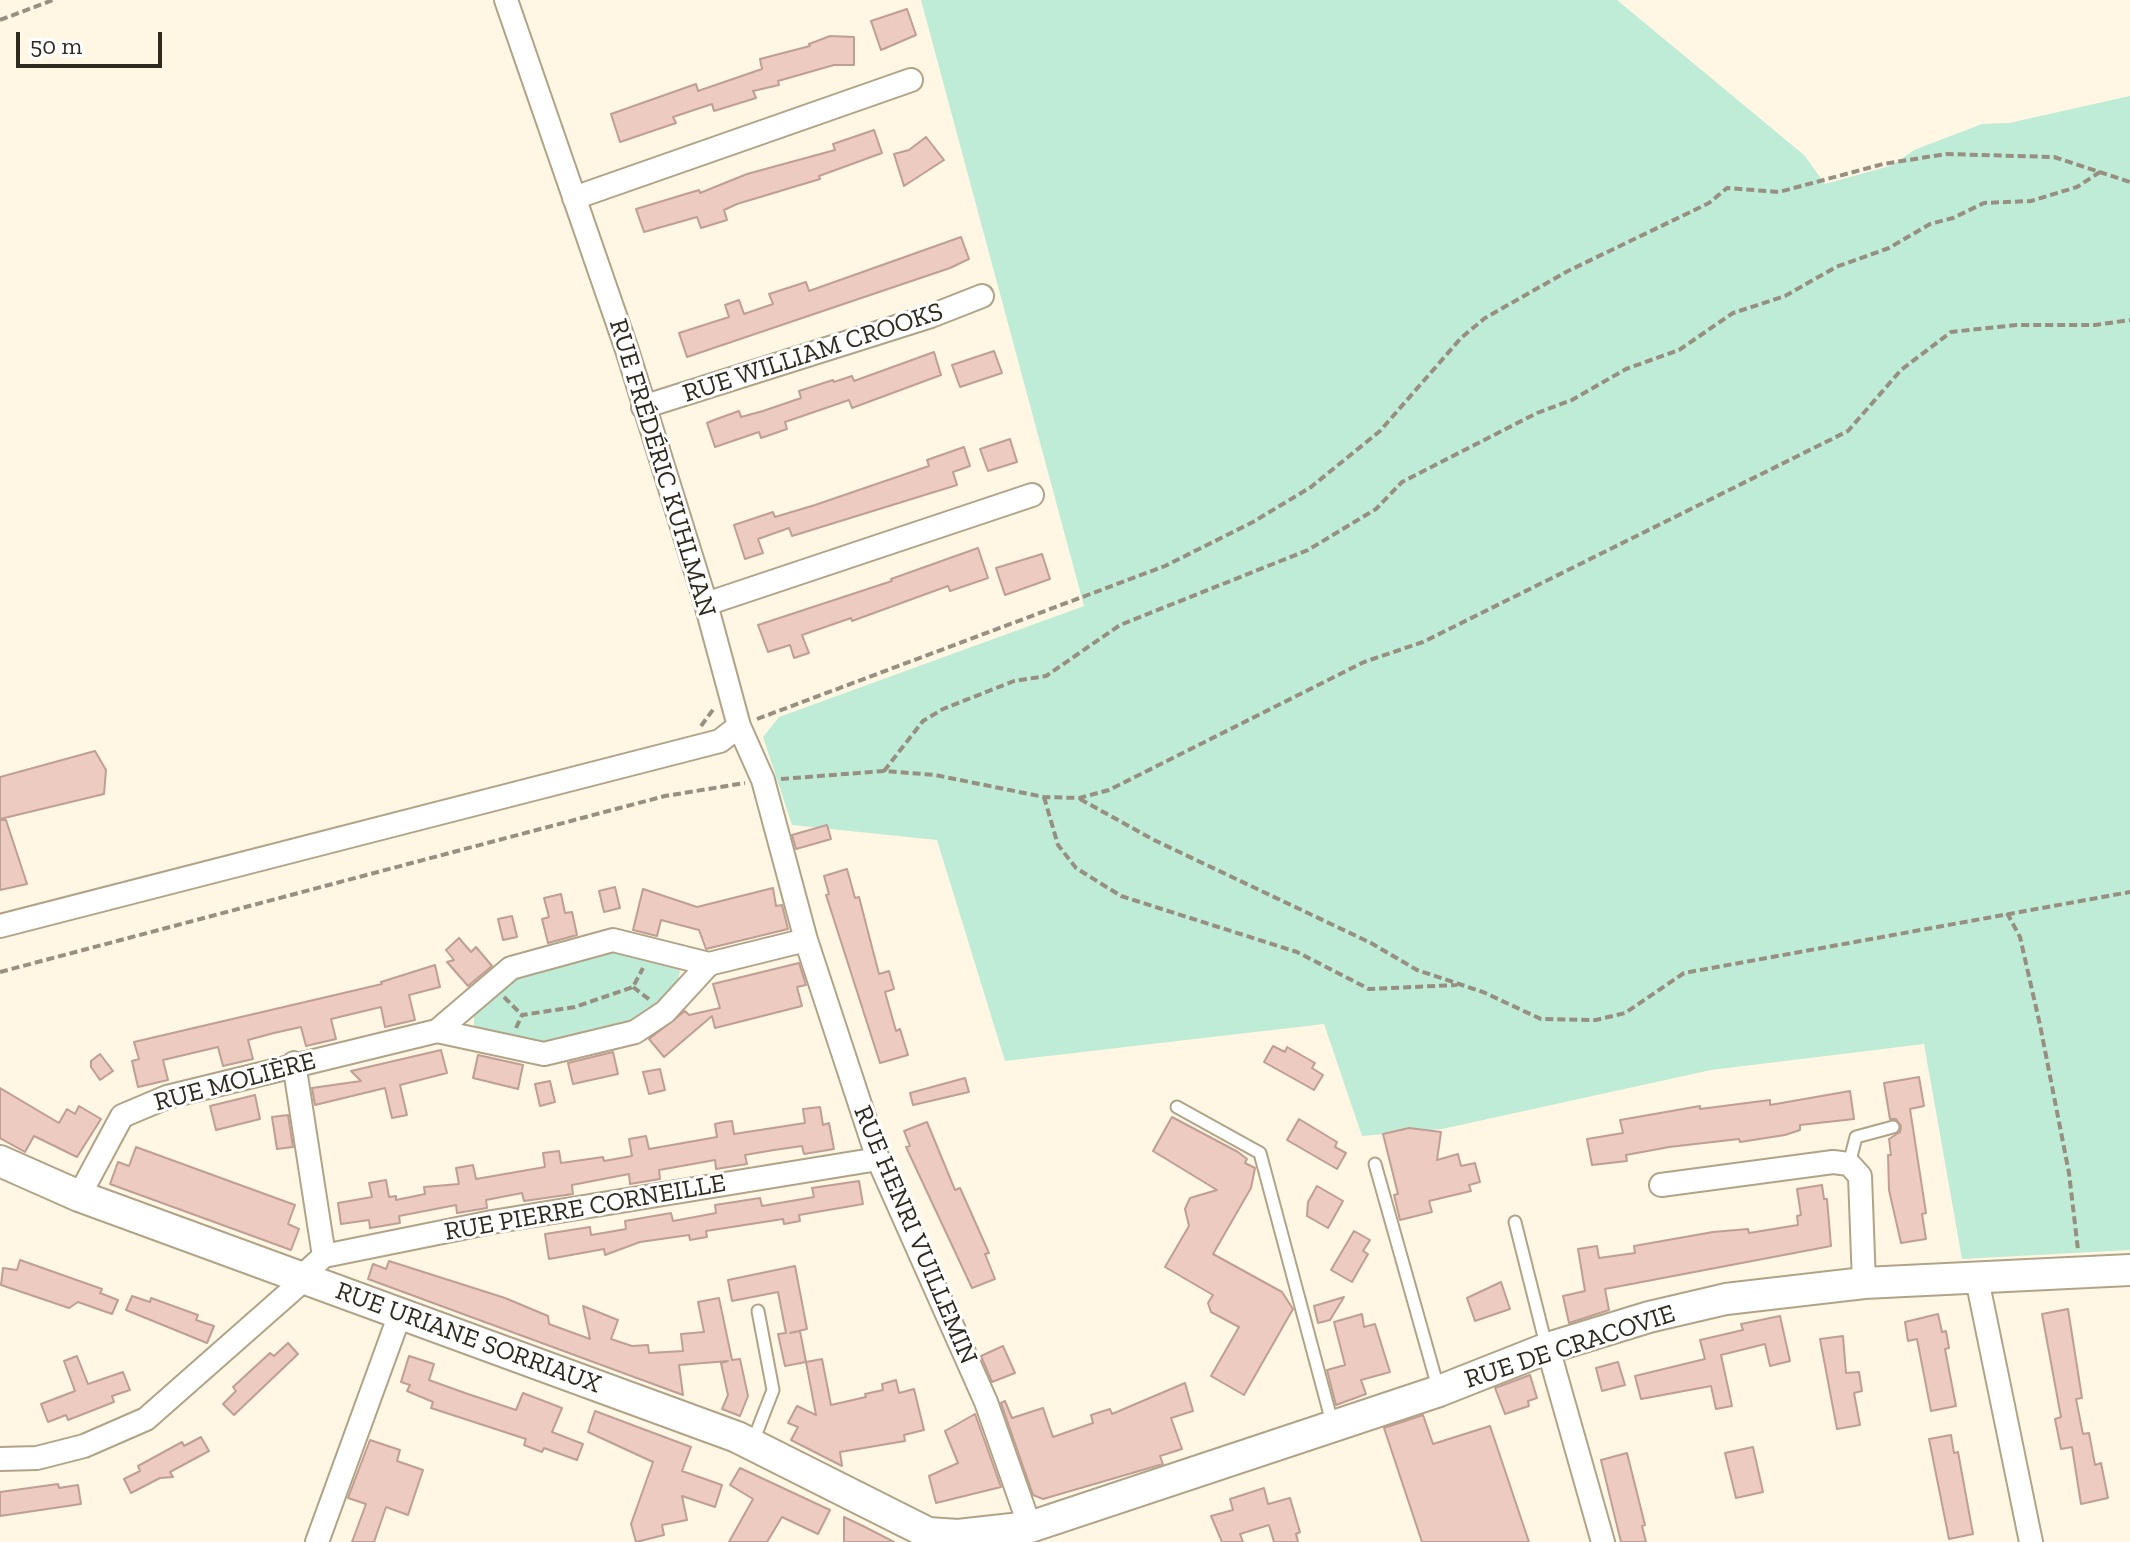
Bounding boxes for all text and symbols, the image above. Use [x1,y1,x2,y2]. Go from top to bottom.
scale bar [20,16,166,66]
text: 50 m [30,31,82,60]
street label: RUE WILLIAM CROOKS [679,296,947,410]
street label: RUE FRÉDÉRIC KUHLMAN [602,315,722,621]
street label: RUE MOLIÈRE [151,1045,319,1119]
street label: RUE HENRI VUILLEMIN [846,1101,984,1369]
street label: RUE PIERRE CORNEILLE [442,1168,728,1248]
street label: RUE URIANE SORRIAUX [331,1276,605,1400]
street label: RUE DE CRACOVIE [1461,1298,1679,1396]

